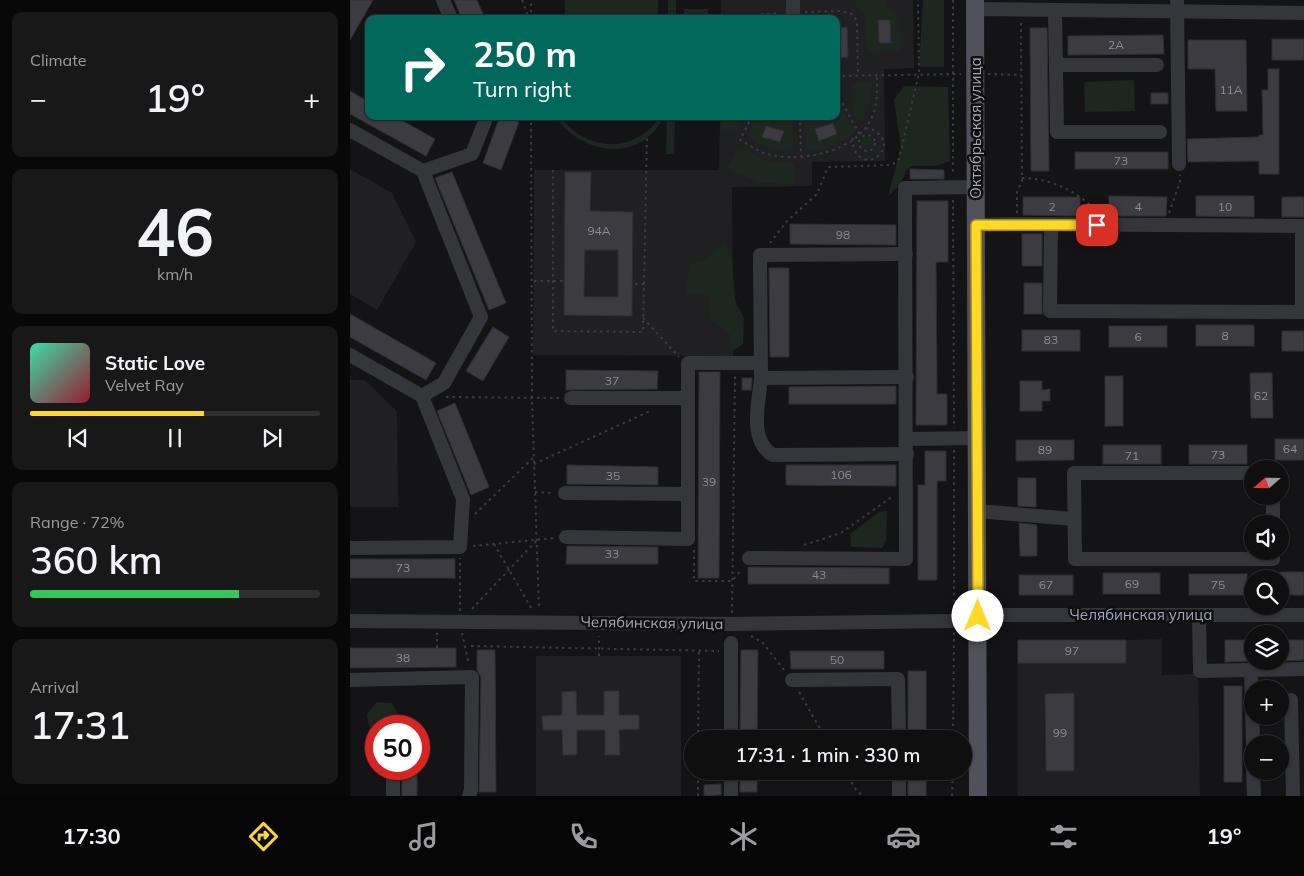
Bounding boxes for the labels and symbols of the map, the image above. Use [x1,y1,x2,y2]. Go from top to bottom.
house number: 2А [1108,37,1124,52]
street label: Октябрьская улица [966,57,985,199]
house number: 11А [1219,82,1243,97]
house number: 73 [1114,153,1128,168]
house number: 2 [1048,199,1056,214]
house number: 4 [1134,199,1142,214]
house number: 10 [1218,199,1232,214]
pin [1076,204,1118,246]
house number: 94А [587,223,611,238]
house number: 98 [836,227,850,242]
house number: 8 [1221,328,1229,343]
house number: 6 [1134,329,1142,344]
house number: 83 [1044,332,1058,347]
house number: 37 [605,373,619,388]
house number: 62 [1254,388,1268,403]
house number: 64 [1283,441,1297,456]
house number: 89 [1038,442,1052,457]
house number: 73 [1211,447,1225,462]
house number: 71 [1125,448,1139,463]
north arrow [1244,460,1289,505]
house number: 106 [830,467,852,482]
house number: 35 [606,468,620,483]
house number: 39 [702,474,716,489]
house number: 33 [605,546,619,561]
house number: 73 [396,560,410,575]
house number: 43 [812,567,826,582]
house number: 69 [1125,576,1139,591]
house number: 67 [1039,577,1053,592]
house number: 75 [1211,577,1225,592]
position arrow [951,589,1003,641]
street label: Челябинская улица [1069,605,1213,624]
street label: Челябинская улица [580,612,724,633]
house number: 97 [1065,643,1079,658]
house number: 38 [396,650,410,665]
house number: 50 [830,652,844,667]
speed limit sign: 50 [365,715,430,780]
house number: 99 [1053,725,1067,740]

